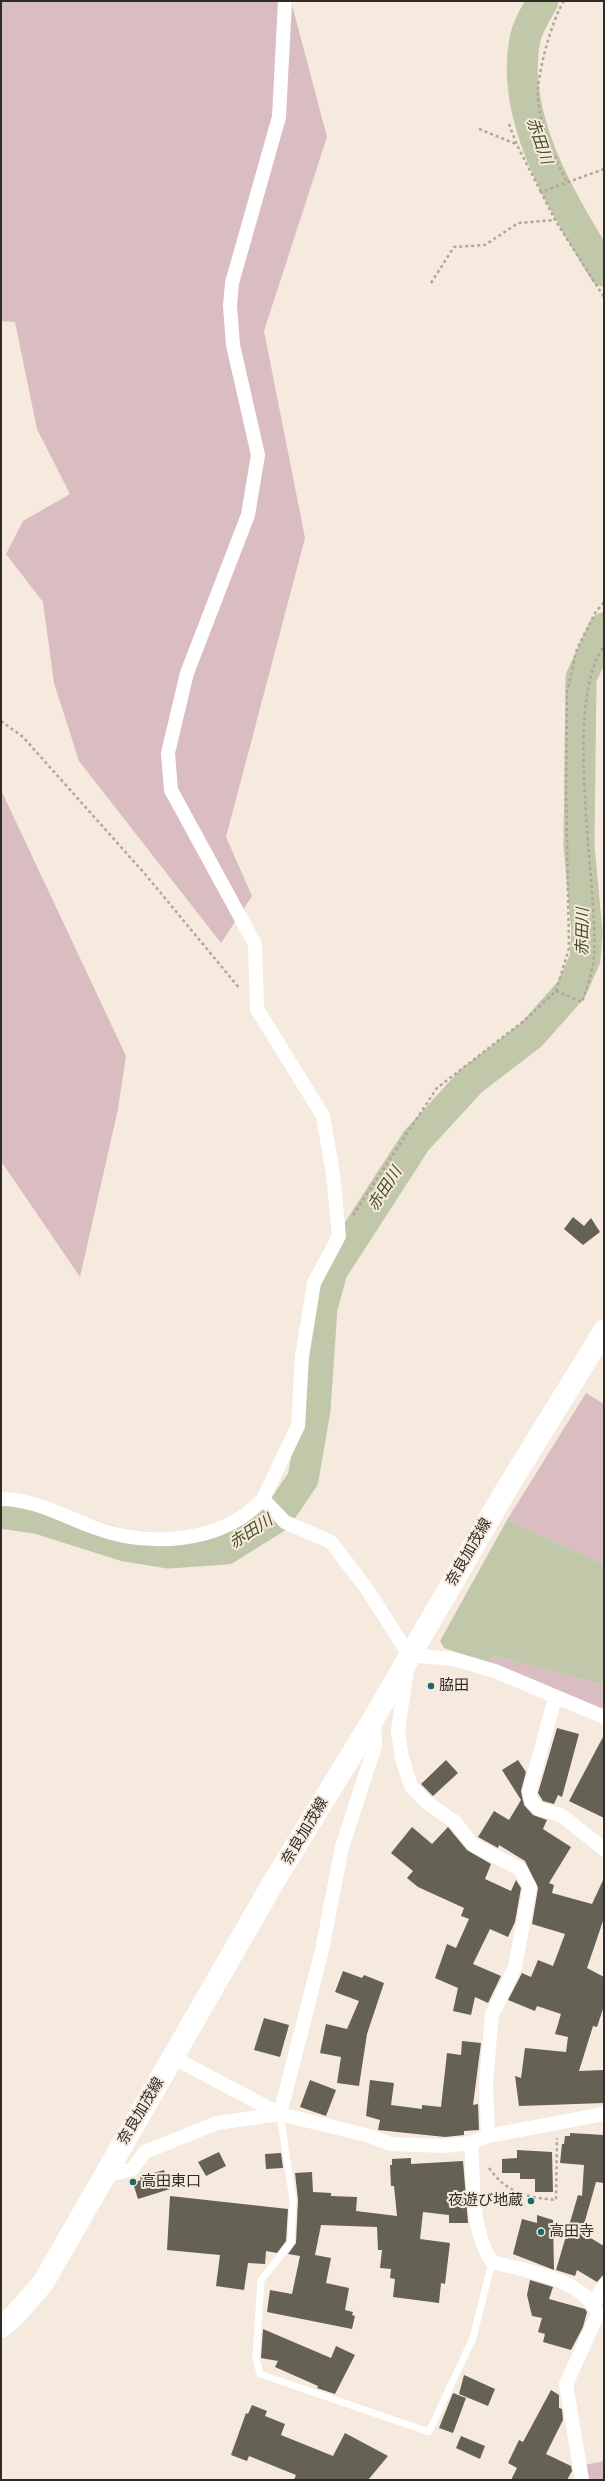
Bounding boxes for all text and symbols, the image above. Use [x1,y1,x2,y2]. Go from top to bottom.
water label: 赤田川 [522,115,556,167]
water label: 赤田川 [573,908,593,956]
water label: 赤田川 [364,1164,406,1214]
water label: 赤田川 [226,1511,276,1553]
street label: 奈良加茂線 [442,1515,496,1589]
place label: 脇田 [439,1677,469,1695]
marker: 脇田 [426,1681,436,1691]
street label: 奈良加茂線 [278,1794,332,1868]
street label: 奈良加茂線 [114,2074,168,2148]
place label: 高田東口 [141,2173,201,2191]
marker: 高田東口 [128,2177,138,2187]
place label: 夜遊び地蔵 [448,2192,523,2210]
marker: 夜遊び地蔵 [526,2196,536,2206]
place label: 高田寺 [549,2223,594,2241]
marker: 高田寺 [536,2227,546,2237]

